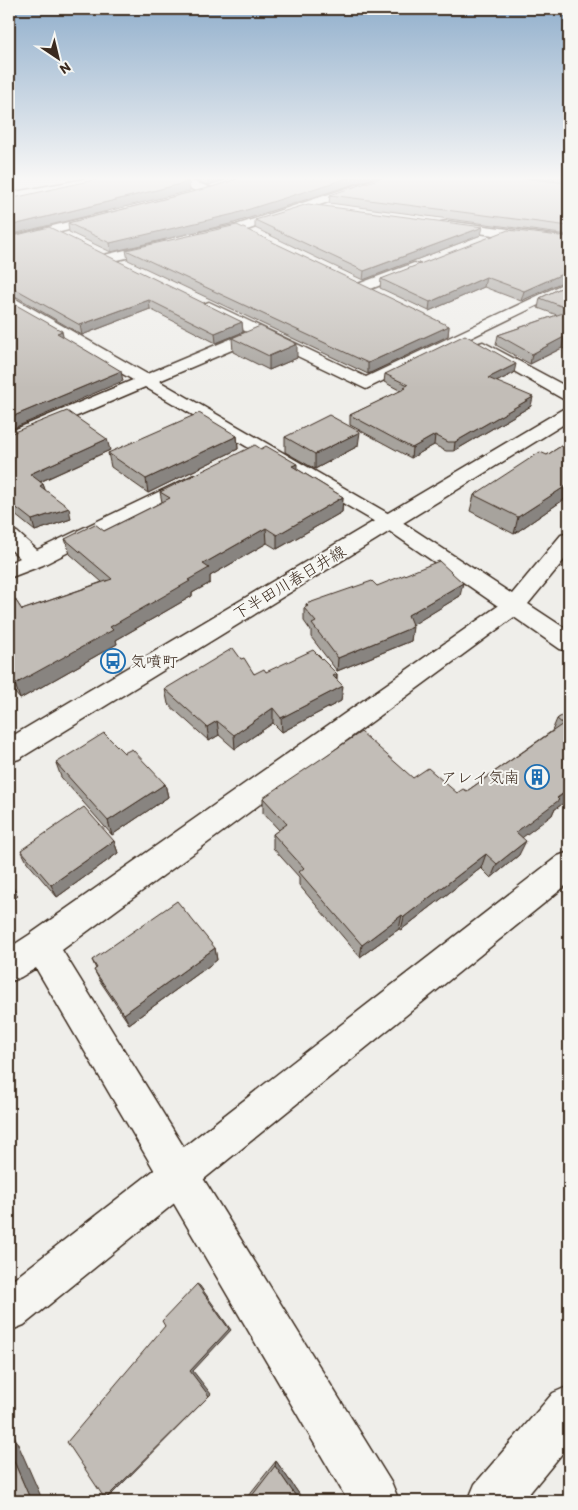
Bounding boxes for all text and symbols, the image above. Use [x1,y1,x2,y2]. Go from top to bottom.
north arrow [32,32,82,82]
text: N [56,59,74,78]
street label: 下半田川春日井線 [229,541,349,624]
bus stop icon: 気噴町 [100,648,126,674]
place label: 気噴町 [130,652,178,671]
building icon: アレイ気南 [524,764,550,790]
place label: アレイ気南 [441,768,520,787]

